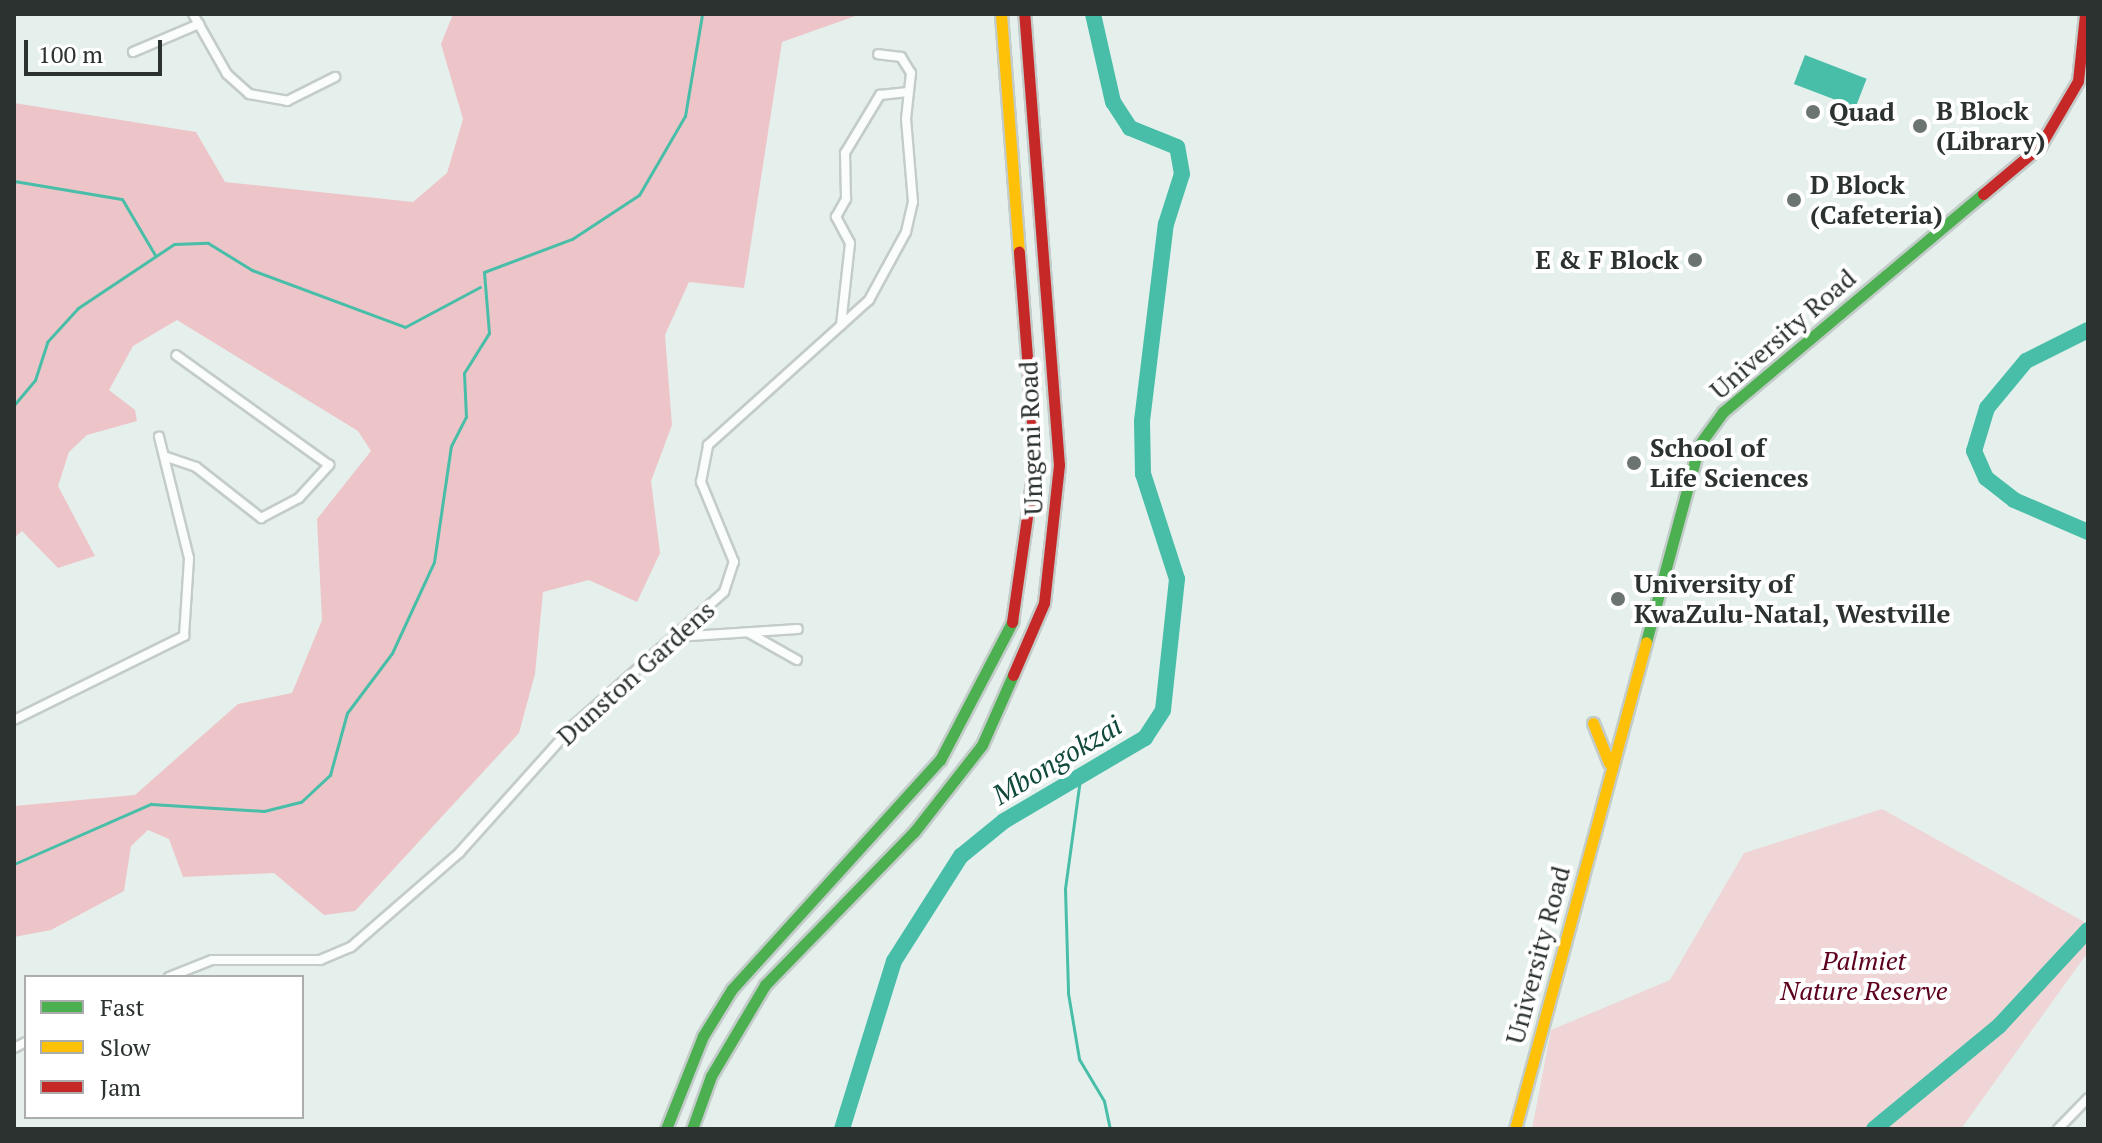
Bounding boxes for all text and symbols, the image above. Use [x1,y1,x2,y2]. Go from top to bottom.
scale bar [28,24,166,74]
text: 100 m [38,38,103,70]
place label: B Block (Library) [1936,95,2045,156]
place label: Quad [1829,96,1895,128]
marker: Quad [1804,103,1822,121]
marker: B Block (Library) [1911,117,1929,135]
place label: D Block (Cafeteria) [1810,169,1943,230]
marker: D Block (Cafeteria) [1785,191,1803,209]
place label: E & F Block [1535,244,1679,276]
marker: E & F Block [1686,251,1704,269]
street label: University Road [1704,262,1862,406]
street label: Umgeni Road [1013,360,1049,516]
place label: School of Life Sciences [1650,432,1808,494]
marker: School of Life Sciences [1625,454,1643,472]
place label: University of KwaZulu-Natal, Westville [1634,568,1951,630]
marker: University of KwaZulu-Natal, Westville [1609,590,1627,608]
street label: Dunston Gardens [551,594,721,752]
water label: Mbongokzai [986,708,1128,812]
street label: University Road [1499,863,1577,1047]
park label: Palmiet Nature Reserve [1780,945,1948,1006]
legend [24,975,304,1119]
text: Fast [100,991,144,1023]
text: Slow [100,1031,151,1063]
text: Jam [100,1071,141,1103]

